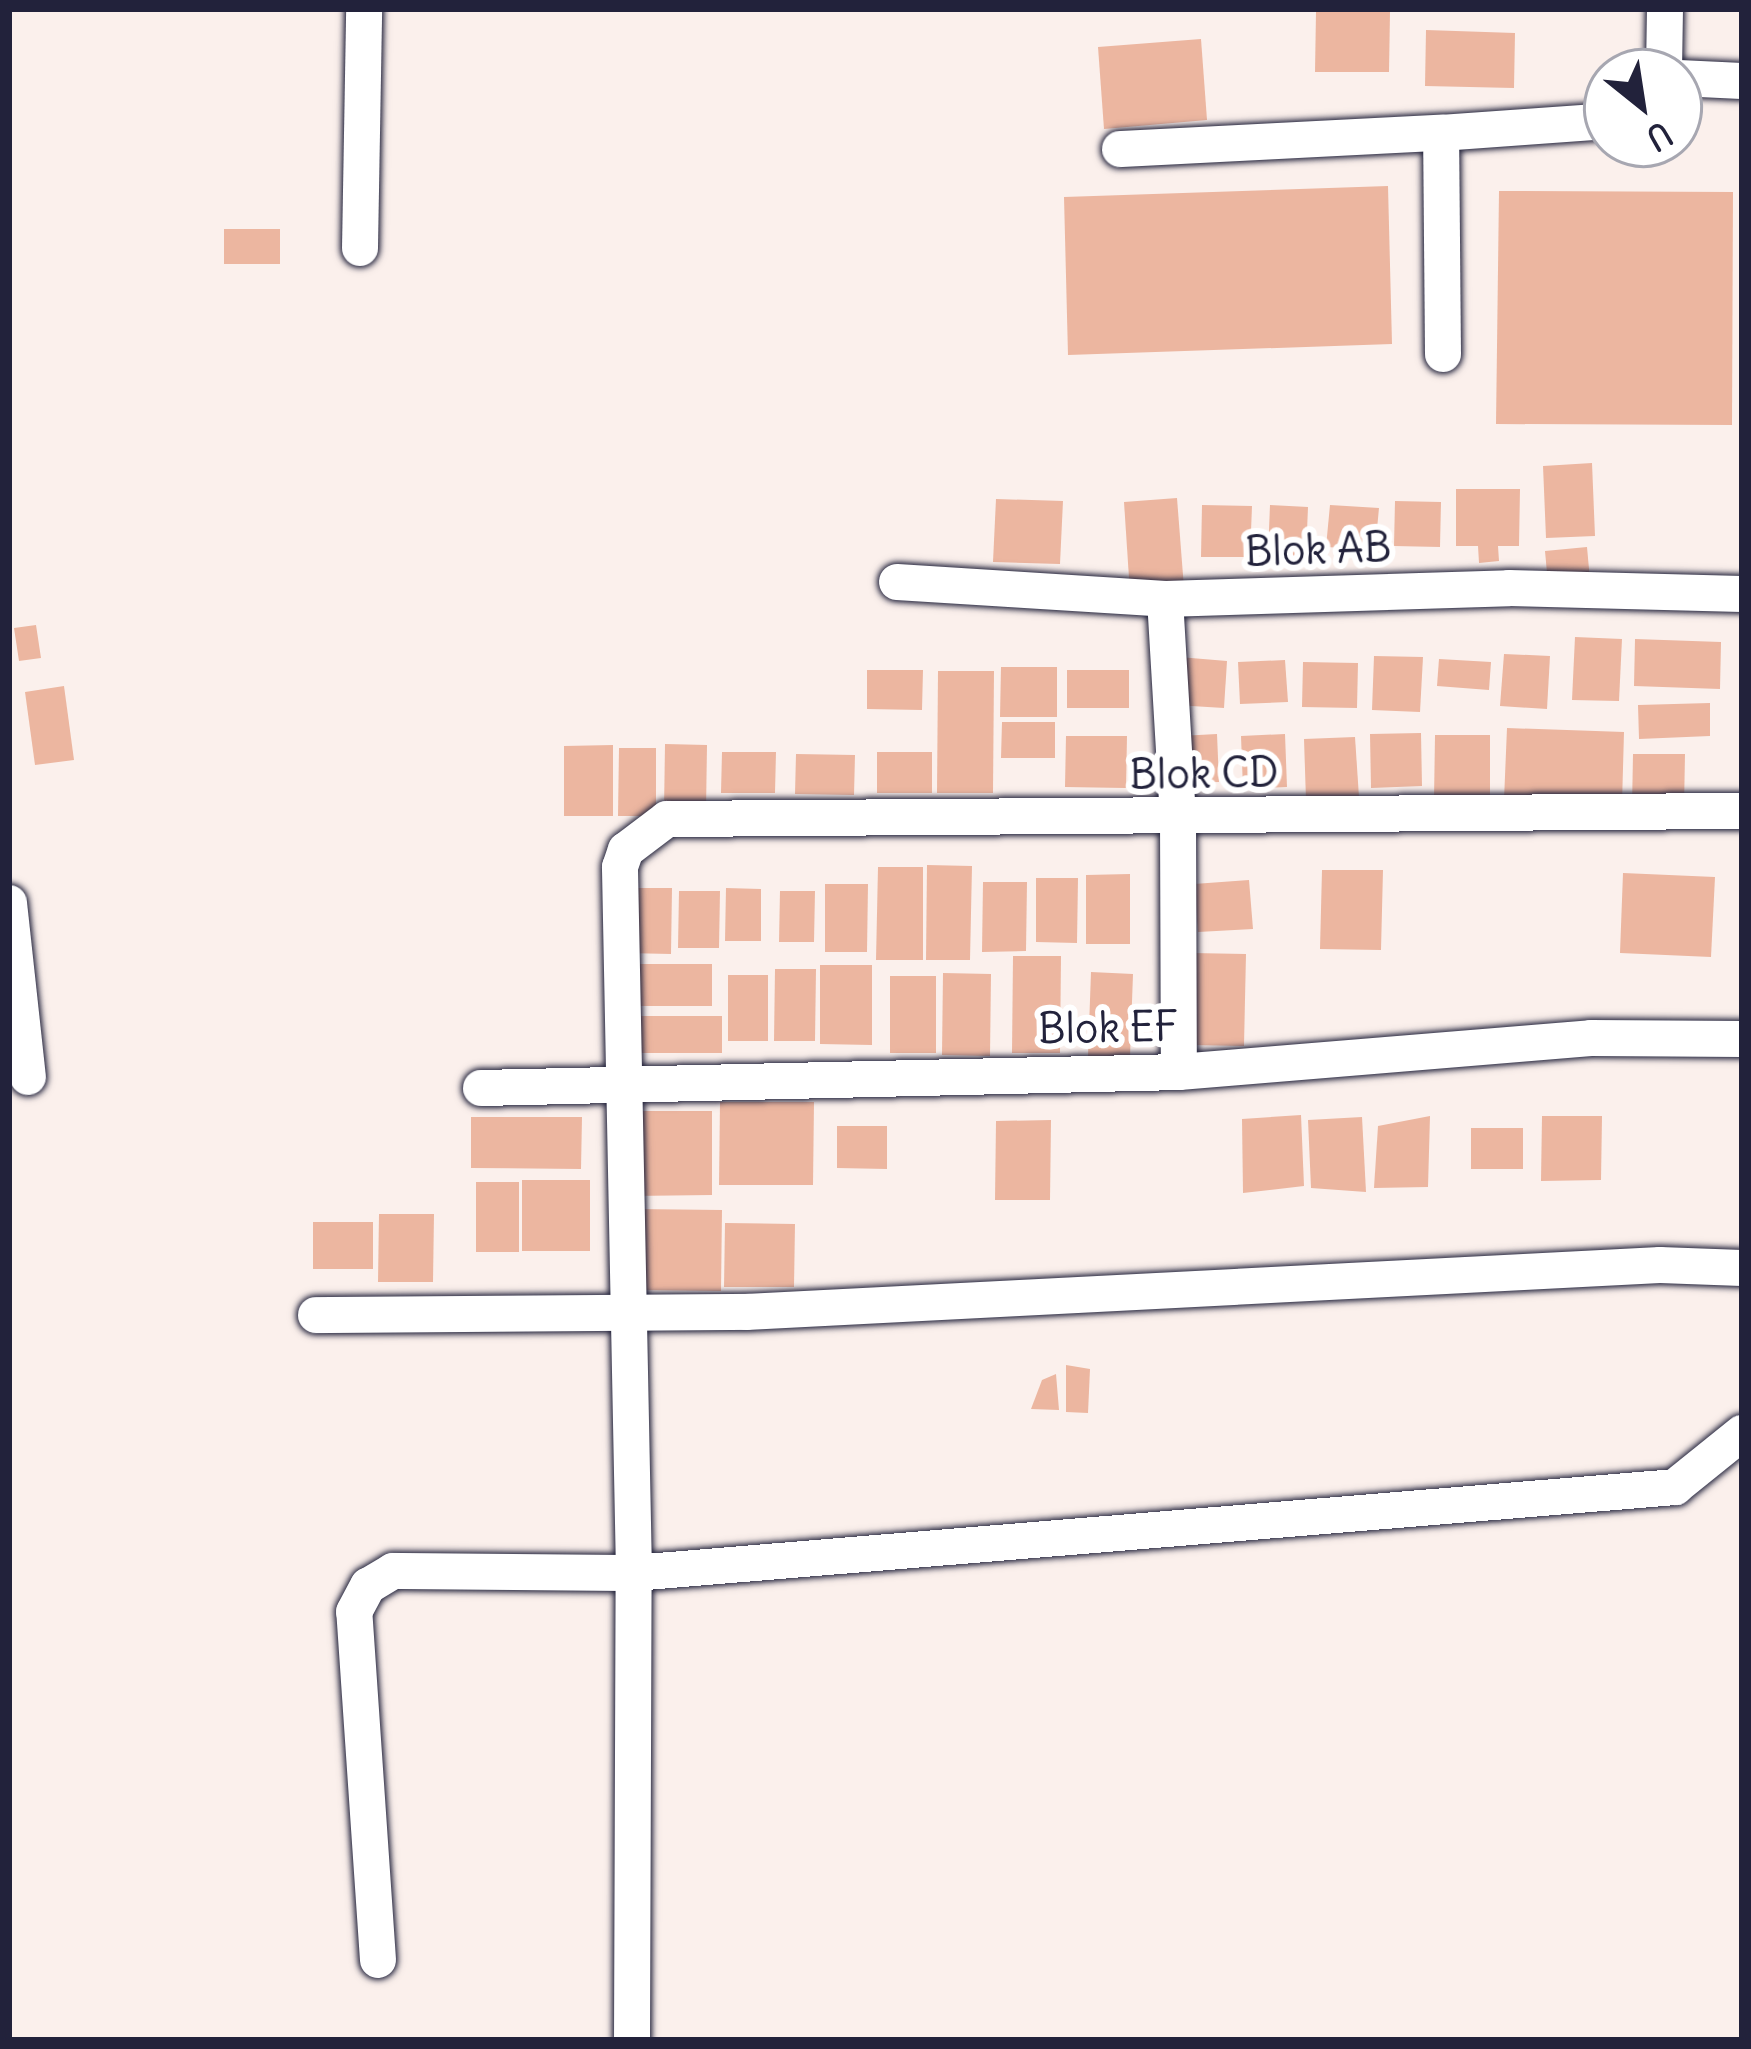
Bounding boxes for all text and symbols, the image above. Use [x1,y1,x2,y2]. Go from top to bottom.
north arrow [1583,48,1703,168]
text: U [1639,113,1680,160]
street label: Blok AB [1244,521,1392,577]
street label: Blok CD [1129,747,1279,799]
street label: Blok EF [1037,1001,1179,1053]

